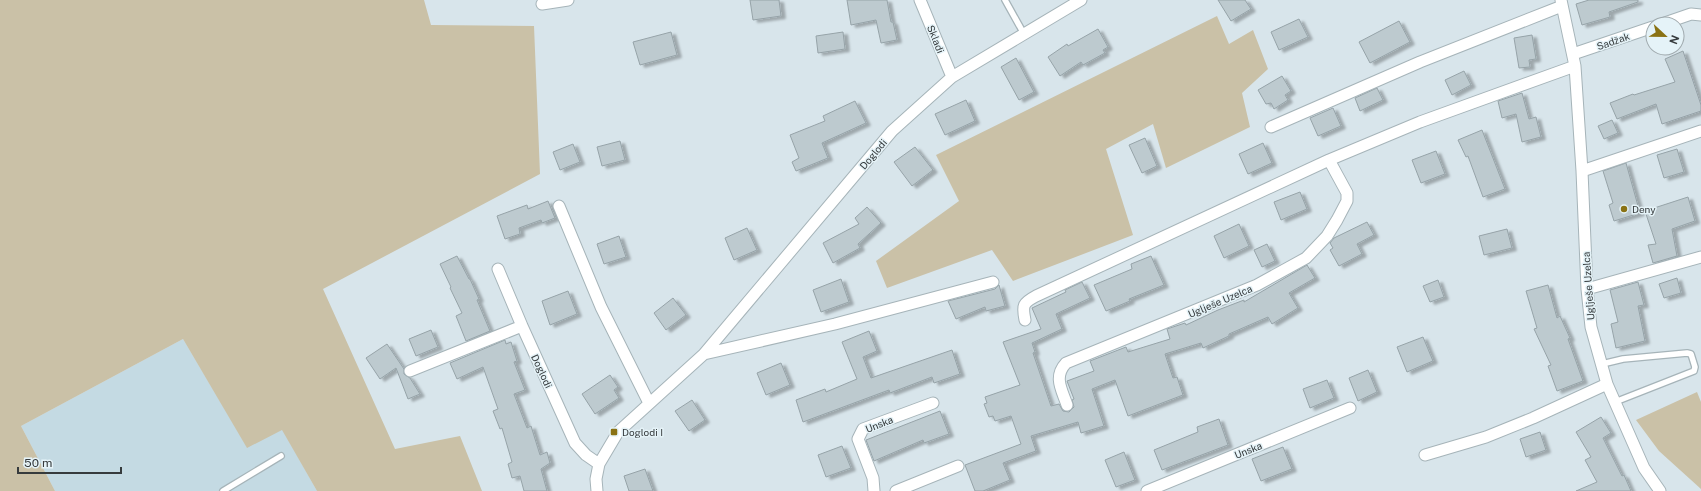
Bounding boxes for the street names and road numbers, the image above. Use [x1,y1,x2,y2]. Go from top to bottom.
street label: Skladi [925,23,947,55]
street label: Sadžak [1595,30,1631,52]
street label: Doglodi [857,136,889,172]
street label: Uglješe Uzelca [1580,251,1596,321]
street label: Uglješe Uzelca [1186,282,1254,320]
street label: Doglodi [529,352,555,390]
street label: Unska [863,413,895,435]
street label: Unska [1232,439,1264,461]

